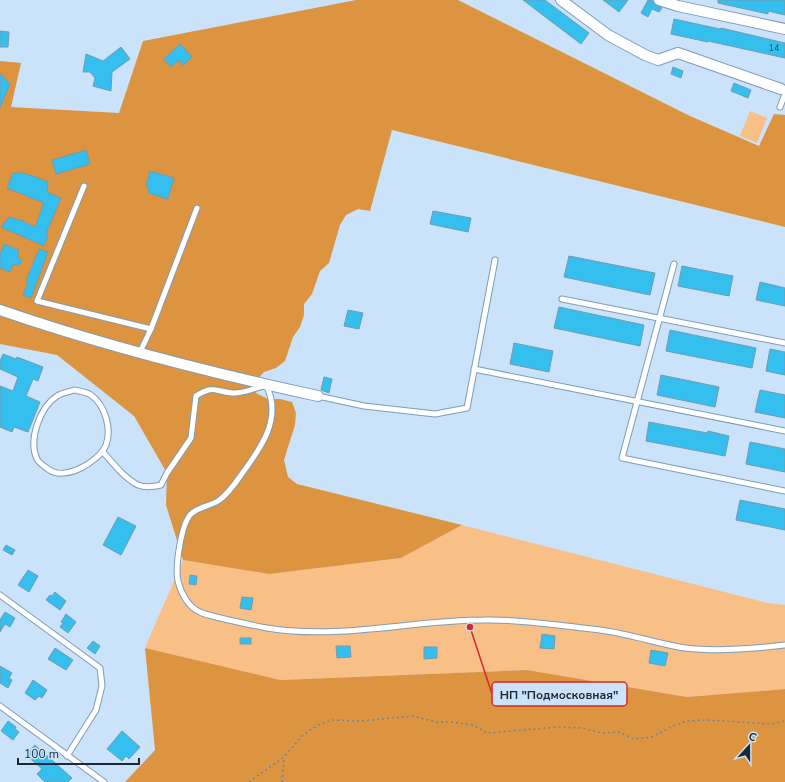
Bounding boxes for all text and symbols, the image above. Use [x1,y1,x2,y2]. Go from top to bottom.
house number: 14 [769,42,780,54]
callout: НП "Подмосковная" [492,682,627,706]
text: НП "Подмосковная" [500,687,618,703]
north arrow [729,726,769,766]
text: С [746,729,759,746]
scale bar [18,740,139,766]
text: 100 m [24,746,59,762]

